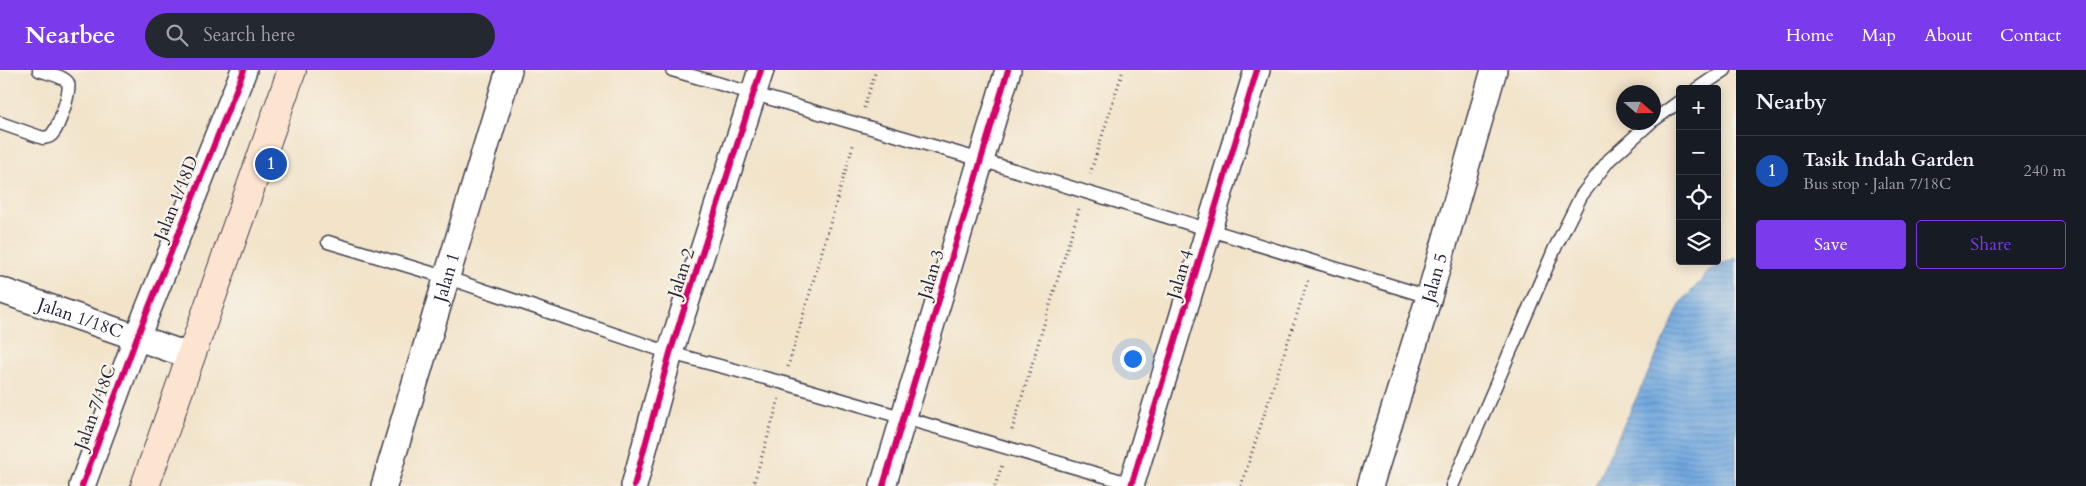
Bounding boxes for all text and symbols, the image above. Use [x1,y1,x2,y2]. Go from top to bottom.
search box [145,13,495,58]
text: Nearbee [25,19,115,52]
icon: search [163,21,191,49]
text: Search here [203,22,295,48]
text: Home [1786,23,1834,48]
text: Map [1862,23,1896,48]
text: About [1924,23,1972,48]
text: Contact [2000,23,2061,48]
north arrow [1616,85,1661,130]
map controls [1676,85,1721,265]
button: + [1676,85,1721,130]
text: Nearby [1756,88,1827,117]
button: − [1676,130,1721,175]
pin: 1 [255,145,287,183]
text: Tasik Indah Garden [1803,147,1974,173]
street label: Jalan 1/18D [147,152,205,247]
text: 1 [1768,160,1776,182]
text: 240 m [2024,160,2066,182]
text: Bus stop · Jalan 7/18C [1803,173,1951,195]
button: locate [1676,175,1721,220]
button: layers [1676,220,1721,265]
button: Save [1756,220,1906,269]
button: Share [1916,220,2066,269]
street label: Jalan 2 [661,245,701,304]
street label: Jalan 3 [911,246,951,305]
street label: Jalan 4 [1160,246,1200,305]
street label: Jalan 1 [427,250,466,308]
street label: Jalan 5 [1415,250,1454,309]
street label: Jalan 1/18C [31,291,126,345]
your location [1120,346,1146,372]
street label: Jalan 7/18C [68,361,122,456]

